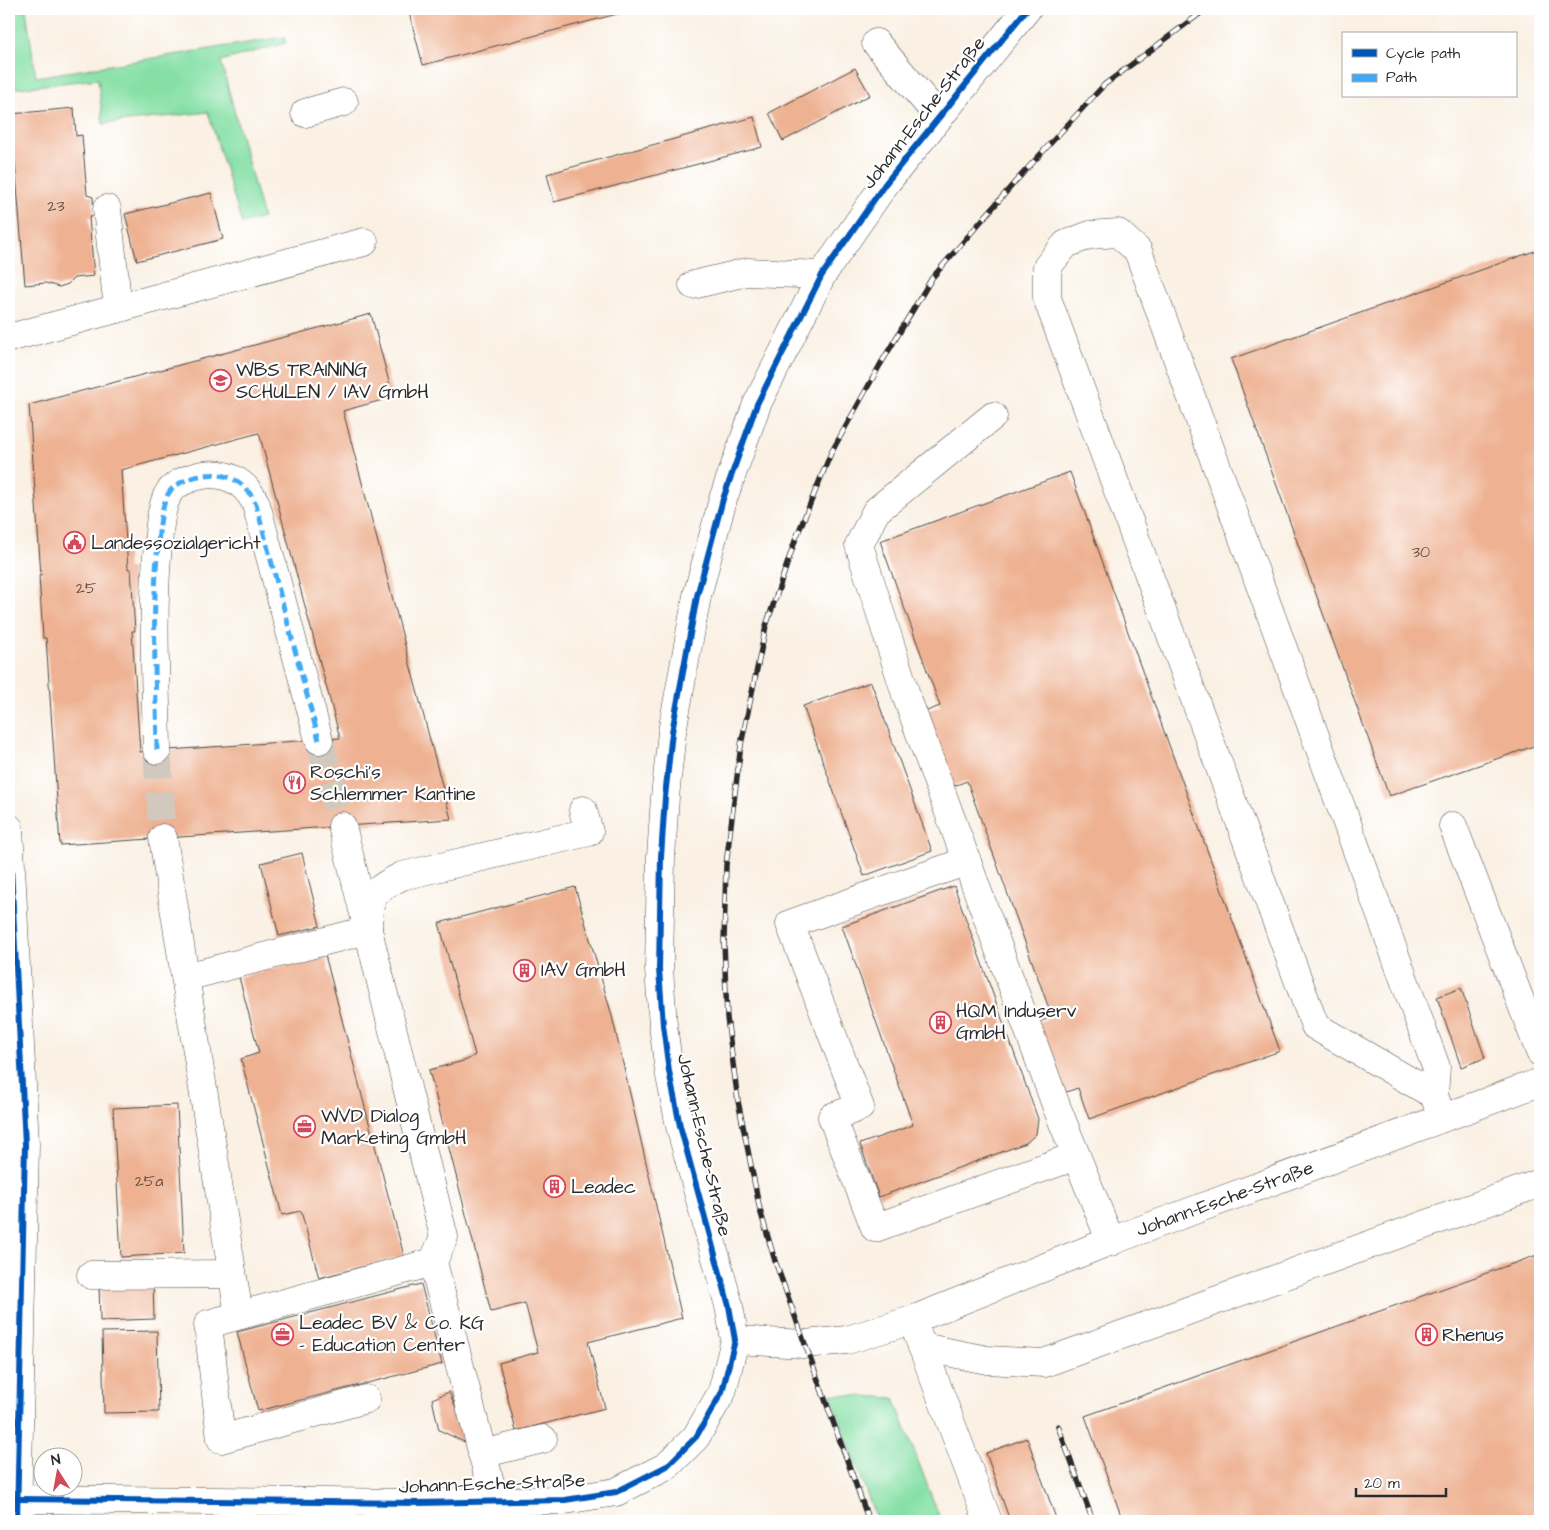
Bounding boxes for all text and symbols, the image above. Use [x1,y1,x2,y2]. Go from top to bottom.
street label: Johann-Esche-Straße [856,31,992,195]
legend [1342,32,1516,98]
text: Cycle path [1386,43,1461,65]
text: Path [1386,67,1417,88]
house number: 23 [47,195,65,217]
place label: WBS TRAINING SCHULEN / IAV GmbH [236,357,429,406]
school or university icon: WBS TRAINING SCHULEN / IAV GmbH [208,369,232,393]
place label: Landessozialgericht [91,530,261,558]
public building icon: Landessozialgericht [63,531,87,555]
house number: 30 [1412,541,1430,563]
house number: 25 [76,577,97,599]
place label: Roschi's Schlemmer Kantine [310,759,476,808]
restaurant icon: Roschi's Schlemmer Kantine [282,771,306,795]
place label: IAV GmbH [541,957,626,984]
building icon: IAV GmbH [513,958,537,982]
place label: HQM Induserv GmbH [956,998,1076,1047]
building icon: HQM Induserv GmbH [928,1010,952,1034]
street label: Johann-Esche-Straße [670,1051,738,1239]
place label: WVD Dialog Marketing GmbH [321,1103,466,1153]
office icon: WVD Dialog Marketing GmbH [293,1115,317,1139]
street label: Johann-Esche-Straße [1133,1154,1317,1244]
house number: 25a [135,1170,163,1192]
place label: Leadec [571,1174,636,1201]
building icon: Leadec [543,1175,567,1199]
place label: Leadec BV & Co. KG - Education Center [299,1310,484,1359]
office icon: Leadec BV & Co. KG - Education Center [271,1322,295,1346]
place label: Rhenus [1442,1322,1504,1349]
building icon: Rhenus [1414,1323,1438,1347]
north arrow [32,1448,82,1498]
text: N [49,1450,62,1471]
scale bar [1356,1465,1446,1497]
street label: Johann-Esche-Straße [398,1467,586,1501]
text: 20 m [1364,1473,1400,1494]

